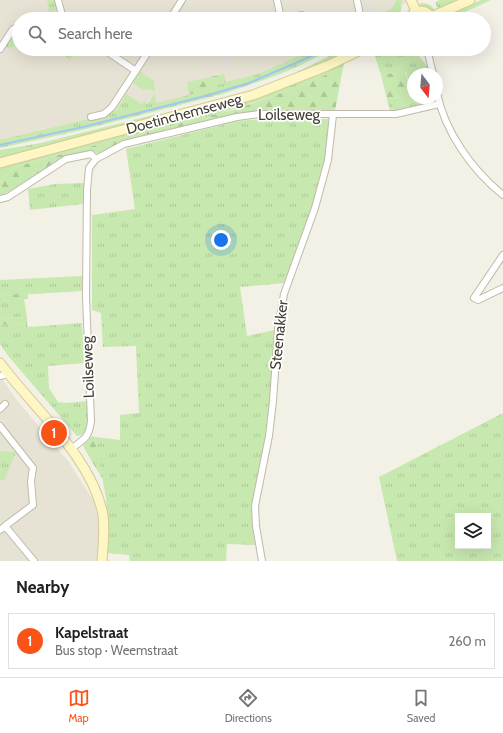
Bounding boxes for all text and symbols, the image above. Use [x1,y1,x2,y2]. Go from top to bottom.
search box [12,12,491,56]
icon: search [26,23,48,45]
text: Search here [58,25,133,43]
north arrow [407,68,443,104]
street label: Doetinchemseweg [124,90,244,138]
street label: Loilseweg [258,106,321,124]
your location [211,230,231,250]
street label: Steenakker [266,299,292,371]
street label: Loilseweg [78,335,98,398]
pin: 1 [41,418,67,448]
map controls [455,513,491,549]
button: layers [455,513,491,549]
text: Nearby [16,577,69,597]
text: Kapelstraat [55,624,128,642]
text: 1 [28,633,32,649]
text: 260 m [448,633,486,649]
text: Bus stop · Weemstraat [55,642,178,658]
tab: Map [68,687,90,725]
tab: Directions [225,687,272,725]
tab: Saved [407,687,435,725]

